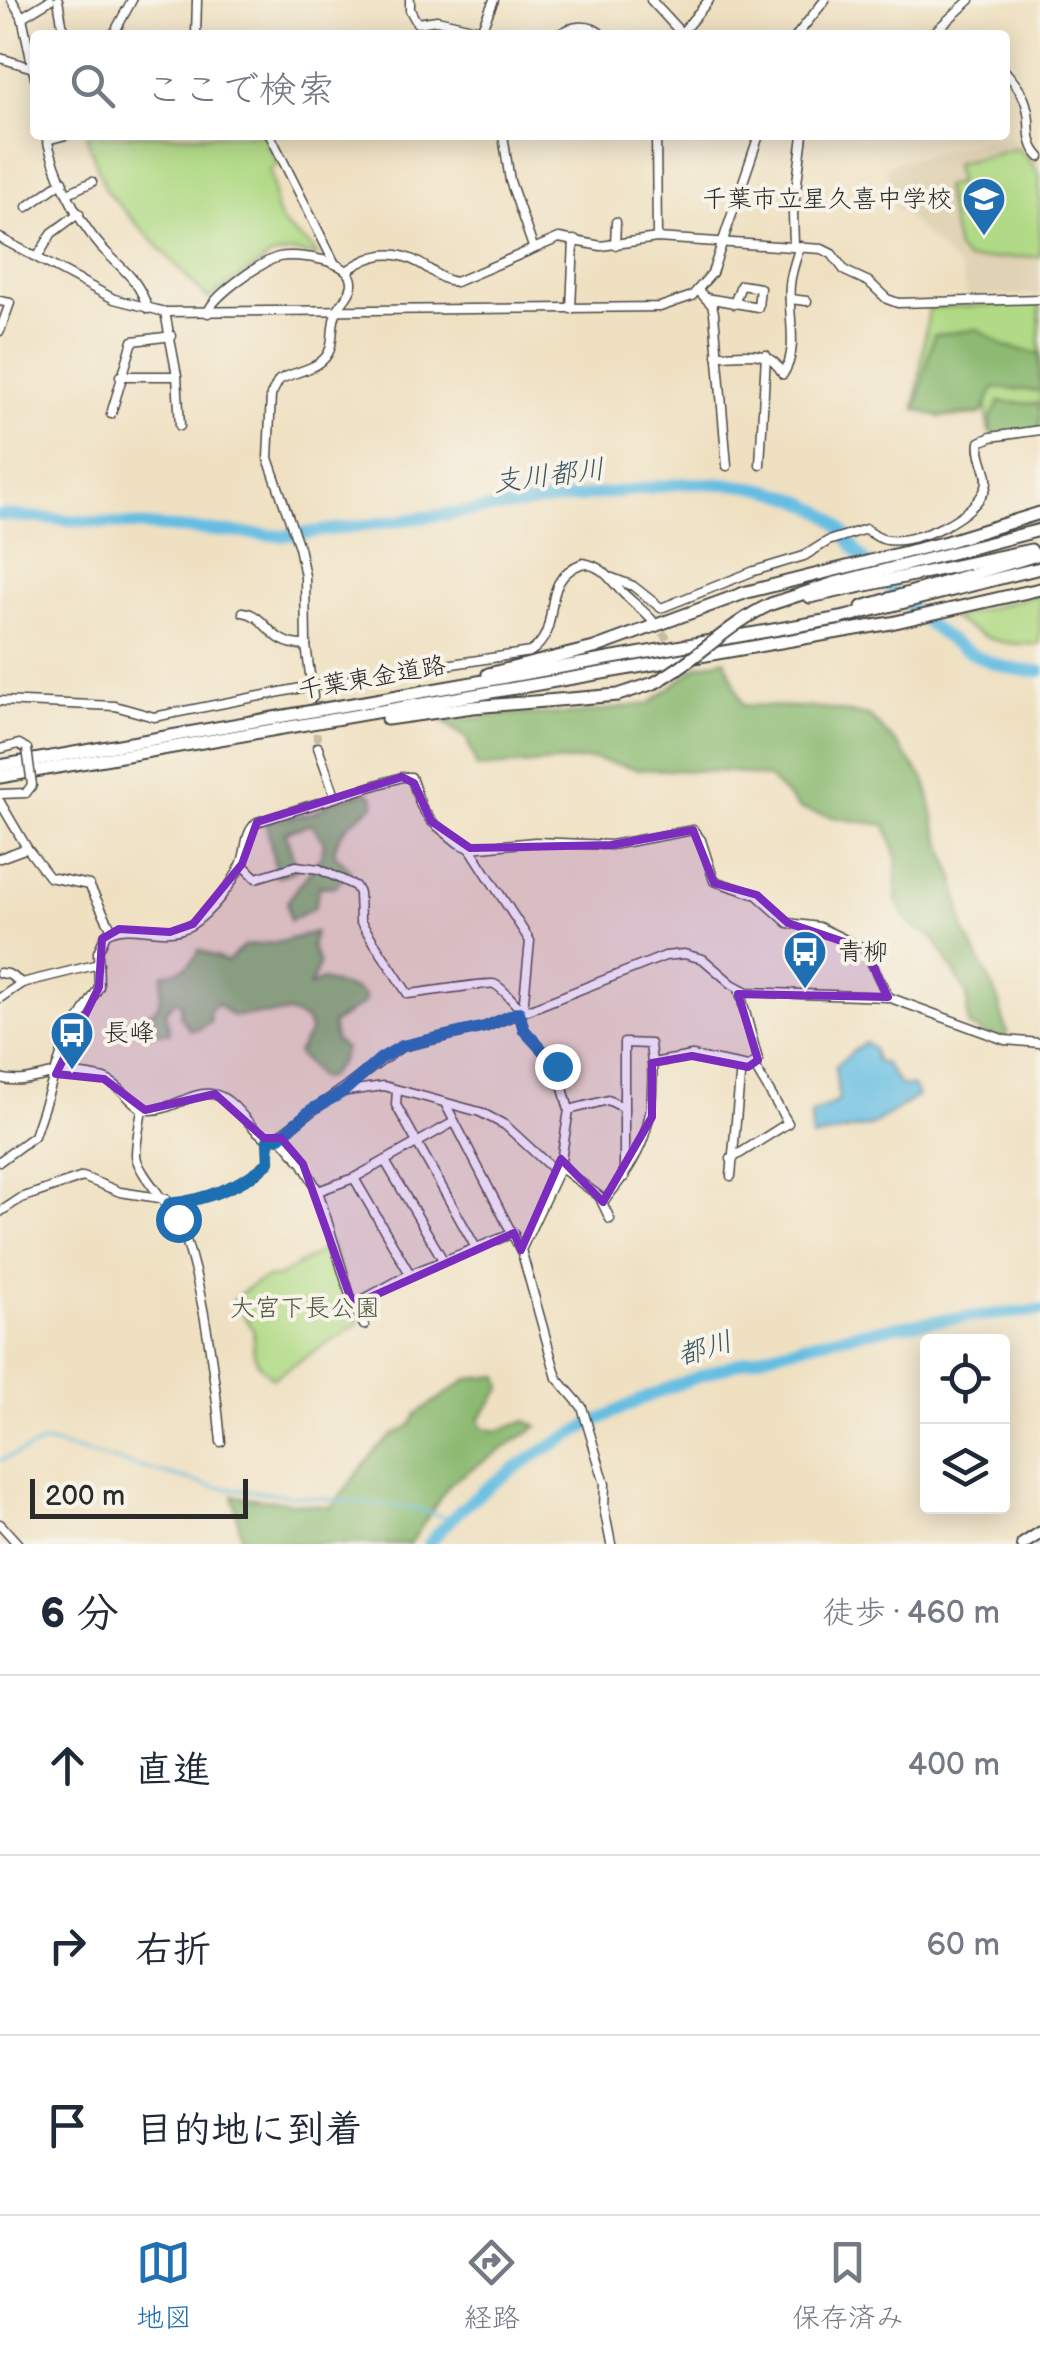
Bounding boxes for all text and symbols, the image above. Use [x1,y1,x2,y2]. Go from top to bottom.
search box [30,30,1010,140]
icon: search [65,58,120,113]
text: ここで検索 [145,68,335,113]
school or university icon: 千葉市立星久喜中学校 [961,176,1007,237]
place label: 千葉市立星久喜中学校 [702,184,952,215]
water label: 支川都川 [491,453,607,499]
street label: 千葉東金道路 [295,650,449,706]
bus stop icon: 青柳 [782,929,828,990]
place label: 青柳 [838,937,888,968]
bus stop icon: 長峰 [49,1010,95,1071]
place label: 長峰 [104,1018,154,1049]
route end [535,1044,581,1090]
route start [156,1197,202,1243]
park label: 大宮下長公園 [230,1293,380,1324]
water label: 都川 [673,1325,737,1373]
map controls [920,1334,1010,1514]
button: locate [920,1334,1010,1424]
button: layers [920,1424,1010,1514]
scale bar [30,1474,248,1518]
text: 200 m [45,1480,125,1513]
text: 6 分 [40,1589,119,1640]
text: 徒歩 · 460 m [822,1594,1000,1633]
icon: ahead [40,1738,95,1793]
text: 400 m [908,1746,1000,1785]
text: 直進 [135,1748,211,1793]
icon: right [40,1918,95,1973]
text: 60 m [927,1926,1000,1965]
text: 右折 [135,1928,211,1973]
icon: arrive [40,2098,95,2153]
text: 目的地に到着 [135,2108,363,2153]
tab: 地図 [136,2235,192,2335]
tab: 経路 [464,2235,520,2335]
tab: 保存済み [792,2235,904,2335]

